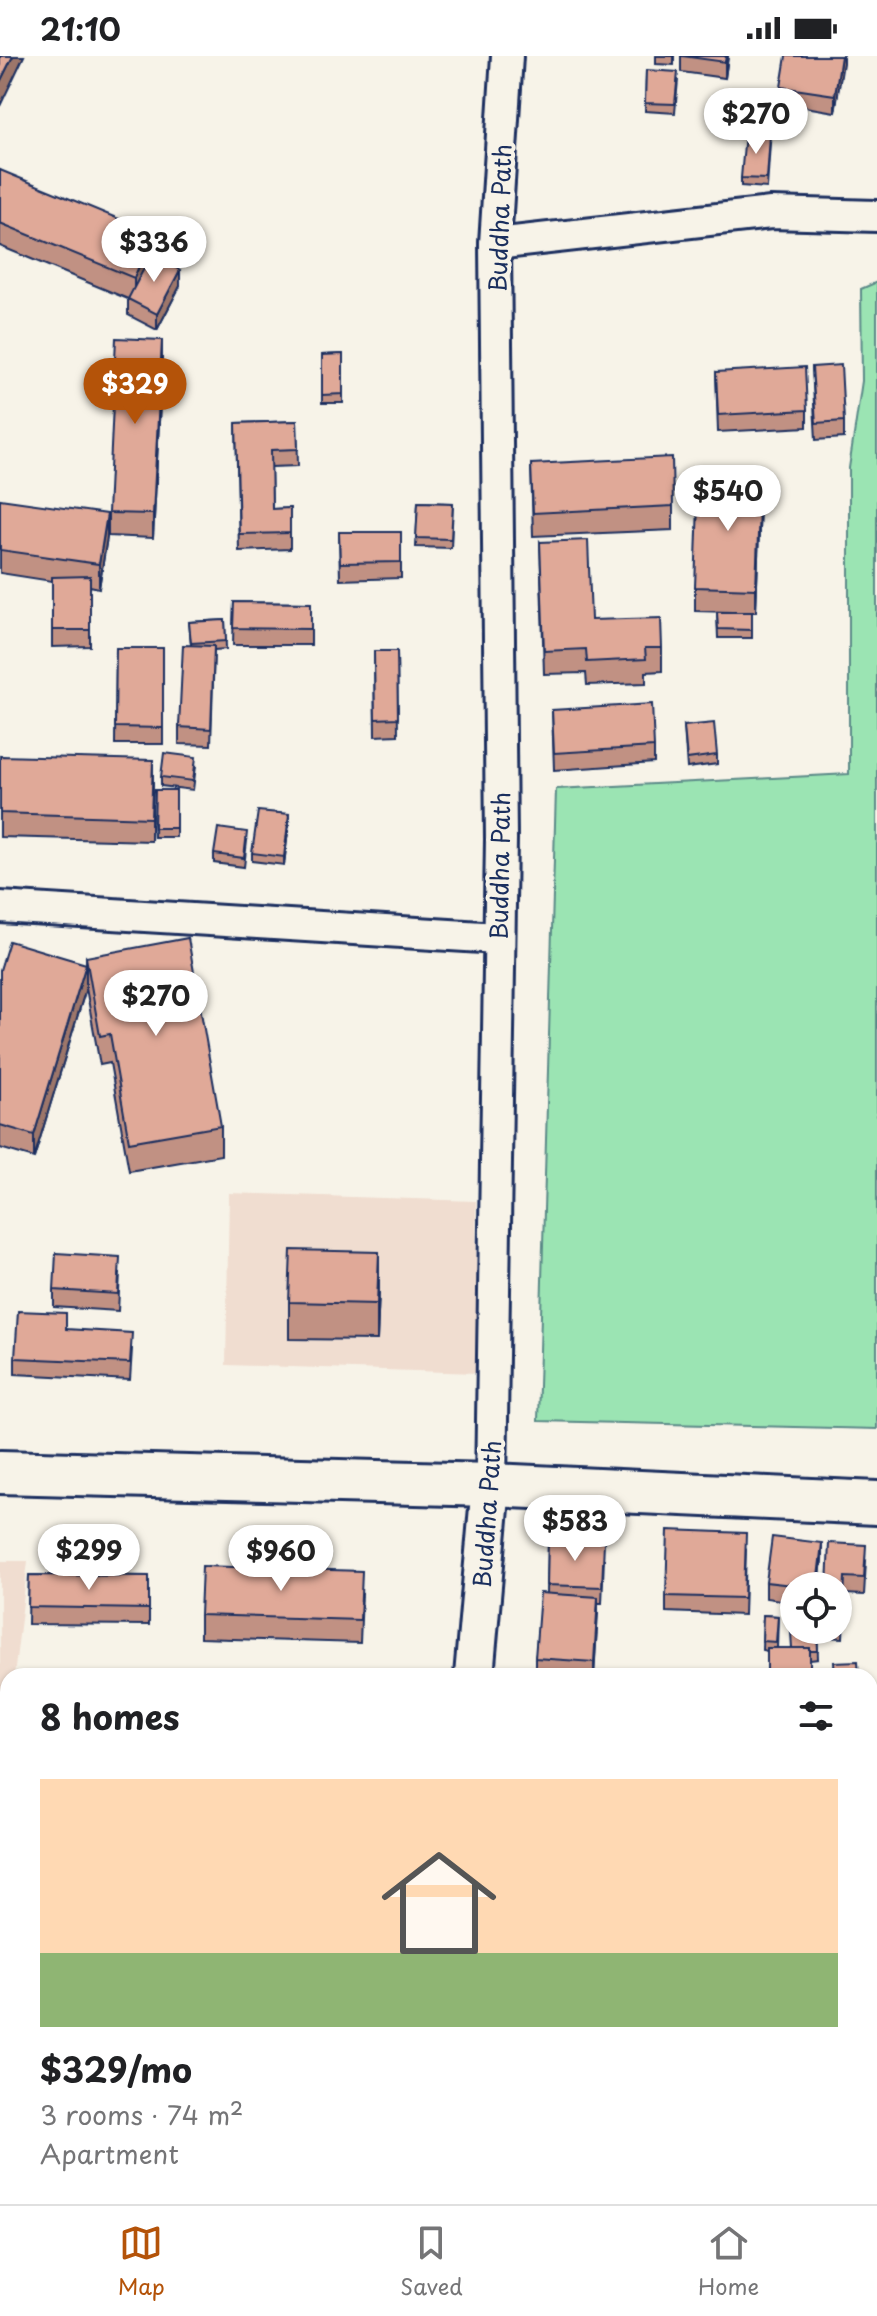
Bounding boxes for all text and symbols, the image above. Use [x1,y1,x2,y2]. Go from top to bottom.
text: 21:10 [40,6,121,51]
pin: $270 [709,88,803,156]
text: $270 [722,94,790,133]
street label: Buddha Path [478,143,520,293]
pin: $336 [107,216,201,284]
text: $336 [119,222,189,261]
pin: $329 [88,358,182,426]
text: $329 [102,364,168,403]
pin: $540 [681,465,775,533]
text: $540 [693,471,763,510]
street label: Buddha Path [480,792,518,940]
pin: $270 [109,970,203,1038]
text: $270 [122,976,190,1015]
street label: Buddha Path [463,1439,509,1589]
pin: $583 [528,1495,622,1563]
text: $583 [542,1501,608,1540]
pin: $299 [42,1524,136,1592]
pin: $960 [234,1525,328,1593]
text: $299 [56,1530,122,1569]
text: $960 [246,1531,316,1570]
map controls [780,1572,852,1644]
button: locate [780,1572,852,1644]
text: 8 homes [40,1690,180,1742]
icon: filters [794,1694,838,1738]
icon: home [367,1831,511,1975]
text: $329/mo [40,2043,192,2095]
text: 3 rooms · 74 m² [40,2095,244,2134]
text: Apartment [40,2134,179,2173]
tab: Map [118,2221,165,2302]
tab: Saved [400,2221,463,2302]
tab: Home [698,2221,759,2302]

